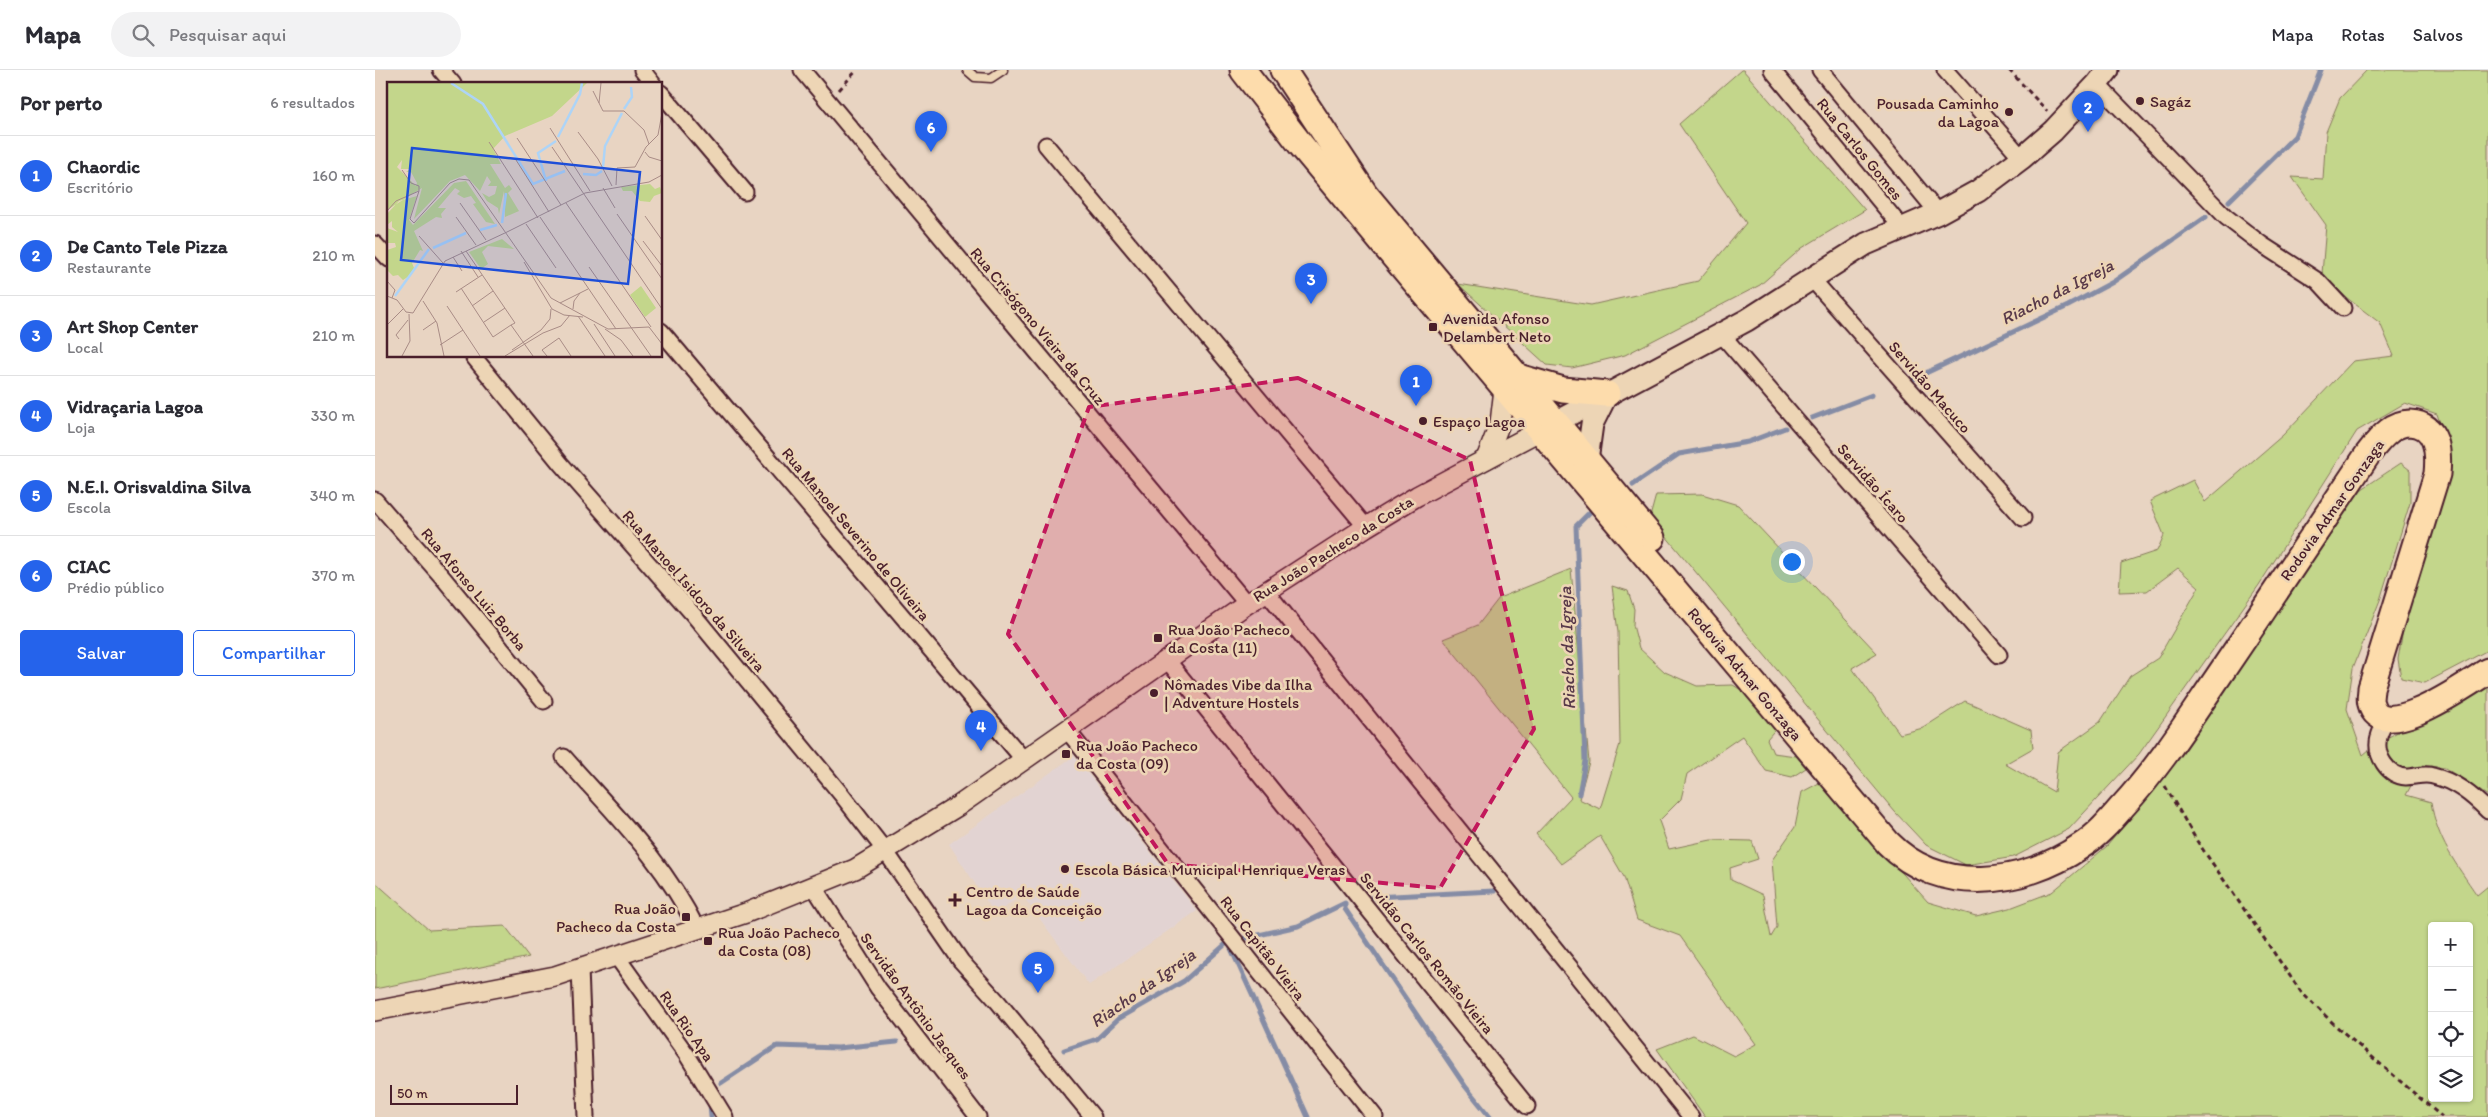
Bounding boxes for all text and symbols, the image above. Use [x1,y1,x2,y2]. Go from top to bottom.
search box [111,12,461,57]
text: Mapa [25,20,81,49]
icon: search [129,21,157,49]
text: Pesquisar aqui [169,23,286,46]
text: Mapa [2271,24,2313,46]
text: Rotas [2341,24,2385,46]
text: Salvos [2413,24,2463,46]
inset map [387,82,663,358]
text: Por perto [20,90,102,115]
pin: 2 [2072,91,2104,132]
place label: Sagáz [2150,92,2192,111]
text: 6 resultados [270,93,355,112]
street label: Rua Carlos Gomes [1813,94,1907,204]
place label: Pousada Caminho da Lagoa [1876,94,2000,131]
marker: Sagáz [2134,95,2146,107]
marker: Pousada Caminho da Lagoa [2003,106,2015,118]
pin: 6 [915,111,947,152]
text: Chaordic [67,155,140,178]
text: 1 [32,166,40,185]
text: 160 m [312,166,355,185]
text: Escritório [67,178,133,197]
text: De Canto Tele Pizza [67,235,228,258]
street label: Rua Crisógono Vieira da Cruz [966,243,1110,409]
text: 2 [32,246,40,265]
text: 210 m [312,246,355,265]
water label: Riacho da Igreja [1997,254,2118,330]
text: Restaurante [67,258,151,277]
pin: 3 [1295,263,1327,304]
place label: Avenida Afonso Delambert Neto [1443,309,1551,346]
text: Art Shop Center [67,315,198,338]
marker: Avenida Afonso Delambert Neto [1427,321,1439,333]
text: 3 [32,326,40,345]
text: 210 m [312,326,355,345]
street label: Servidão Macuco [1885,337,1975,437]
text: Local [67,338,103,357]
pin: 1 [1400,365,1432,406]
text: Vidraçaria Lagoa [67,395,203,418]
text: 4 [31,406,41,425]
text: 330 m [311,406,355,425]
place label: Espaço Lagoa [1433,412,1525,431]
marker: Espaço Lagoa [1417,415,1429,427]
text: Loja [67,418,95,437]
street label: Rodovia Admar Gonzaga [2276,436,2388,584]
street label: Servidão Ícaro [1833,439,1913,527]
street label: Rua Manoel Severino de Oliveira [778,444,934,625]
text: N.E.I. Orisvaldina Silva [67,475,251,498]
text: 5 [32,486,40,505]
text: 340 m [310,486,355,505]
street label: Rua João Pacheco da Costa [1249,491,1417,606]
text: Escola [67,498,111,517]
street label: Rua Manoel Isidoro da Silveira [619,506,770,676]
street label: Rua Afonso Luiz Borba [417,524,531,654]
your location [1779,549,1805,575]
text: CIAC [67,555,111,578]
text: 6 [32,566,40,585]
text: 370 m [311,566,355,585]
text: Prédio público [67,578,164,597]
water label: Riacho da Igreja [1554,585,1580,710]
street label: Rodovia Admar Gonzaga [1684,604,1806,745]
place label: Rua João Pacheco da Costa (11) [1168,620,1290,657]
button: Salvar [20,630,183,676]
button: Compartilhar [193,630,355,676]
marker: Rua João Pacheco da Costa (11) [1152,632,1164,644]
place label: Nômades Vibe da Ilha | Adventure Hostels [1164,675,1313,712]
marker: Nômades Vibe da Ilha | Adventure Hostels [1148,687,1160,699]
pin: 4 [965,710,997,751]
place label: Rua João Pacheco da Costa (09) [1076,736,1198,773]
marker: Rua João Pacheco da Costa (09) [1060,748,1072,760]
place label: Escola Básica Municipal Henrique Veras [1075,860,1345,879]
marker: Escola Básica Municipal Henrique Veras [1059,863,1071,875]
street label: Servidão Carlos Romão Vieira [1356,868,1498,1038]
place label: Centro de Saúde Lagoa da Conceição [966,882,1102,919]
street label: Rua Capitão Vieira [1216,892,1310,1004]
marker: Centro de Saúde Lagoa da Conceição [948,893,962,907]
place label: Rua João Pacheco da Costa [556,899,677,936]
marker: Rua João Pacheco da Costa [680,911,692,923]
map controls [2428,922,2473,1102]
button: + [2428,922,2473,967]
place label: Rua João Pacheco da Costa (08) [718,923,840,960]
street label: Servidão Antônio Jacques [856,929,976,1083]
marker: Rua João Pacheco da Costa (08) [702,935,714,947]
water label: Riacho da Igreja [1086,943,1200,1032]
pin: 5 [1022,952,1054,993]
button: − [2428,967,2473,1012]
street label: Rua Rio Apa [656,987,718,1065]
button: locate [2428,1012,2473,1057]
button: layers [2428,1057,2473,1102]
scale bar [390,1082,517,1105]
text: 50 m [397,1085,428,1102]

